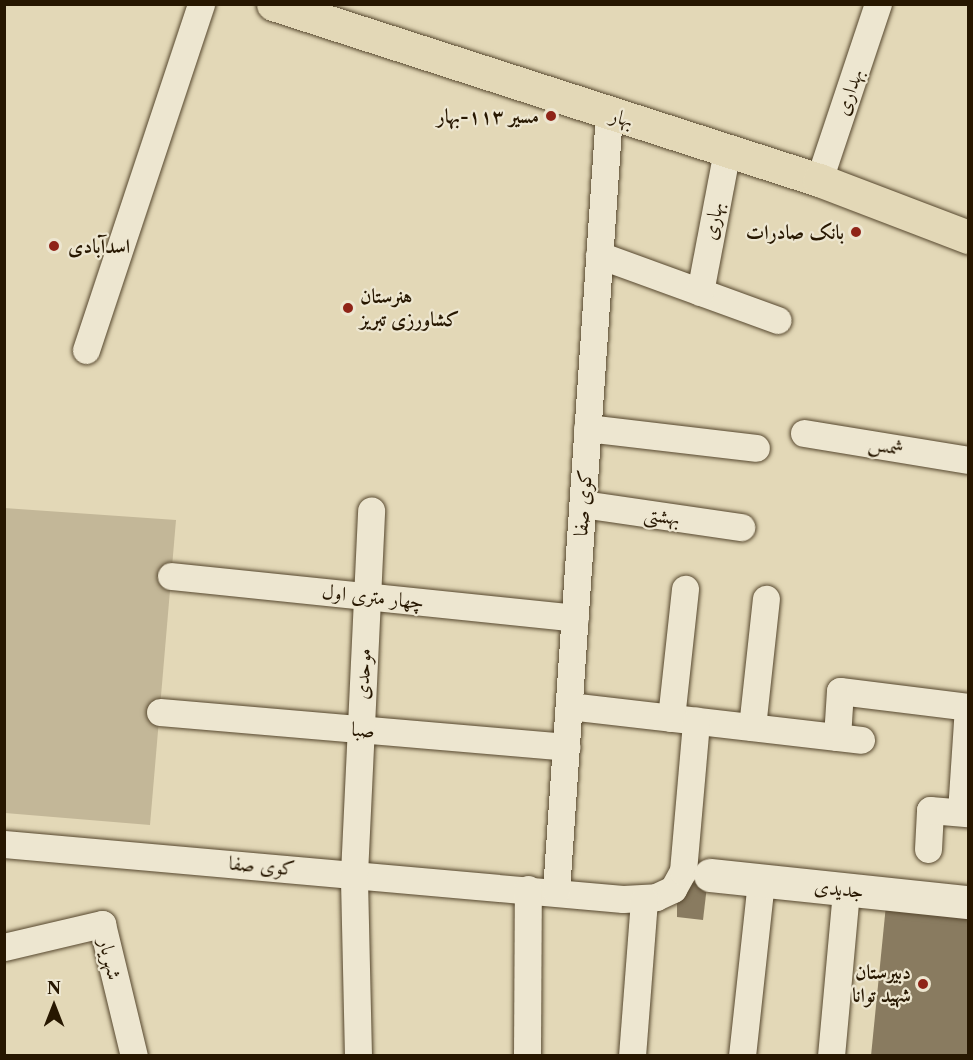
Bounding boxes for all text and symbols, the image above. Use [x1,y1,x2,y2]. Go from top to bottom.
street label: بهداری [830,66,868,118]
street label: بهار [607,103,637,133]
place label: مسیر ۱۱۳-بهار [437,104,539,128]
marker: مسیر ۱۱۳-بهار [544,109,558,123]
street label: بهاری [698,200,728,242]
place label: بانک صادرات [746,220,844,244]
marker: بانک صادرات [849,225,863,239]
place label: اسدآبادی [68,234,130,258]
marker: اسدآبادی [45,237,63,255]
place label: هنرستان کشاورزی تبریز [360,284,459,331]
marker: هنرستان کشاورزی تبریز [341,301,355,315]
street label: شمس [867,431,905,461]
street label: کوی صفا [569,469,597,537]
street label: بهشتی [642,502,682,530]
street label: چهار متری اول [321,580,425,614]
street label: موحدی [350,648,376,700]
street label: صبا [350,717,376,743]
street label: کوی صفا [228,851,296,881]
street label: جدیدی [813,874,865,904]
street label: شهریار [93,936,127,982]
place label: دبیرستان شهید توانا [852,960,911,1007]
north arrow [24,976,84,1036]
marker: دبیرستان شهید توانا [916,977,930,991]
text: N [47,978,61,998]

